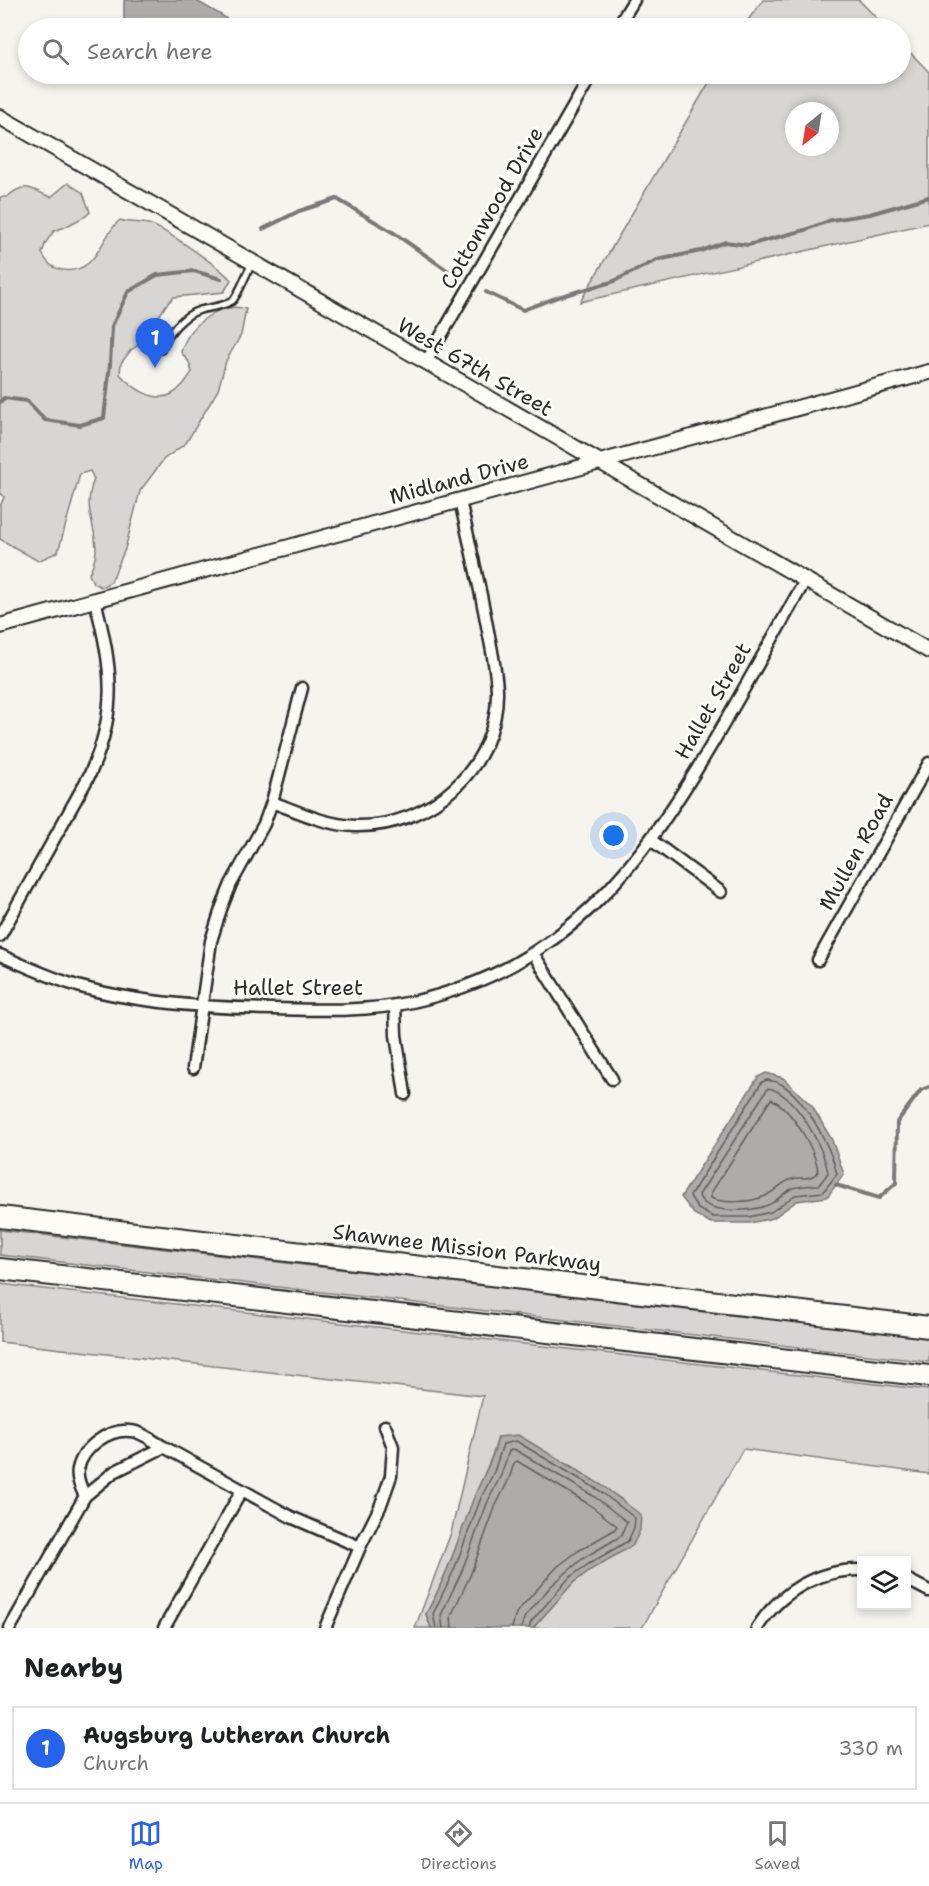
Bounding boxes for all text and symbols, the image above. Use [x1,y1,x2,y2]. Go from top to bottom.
search box [18,18,911,84]
icon: search [39,35,72,68]
text: Search here [87,37,213,66]
north arrow [785,102,839,156]
street label: Cottonwood Drive [434,122,550,294]
street label: West 67th Street [392,311,558,423]
pin: 1 [136,318,174,368]
street label: Midland Drive [386,447,532,511]
street label: Hallet Street [668,638,758,764]
street label: Mullen Road [812,789,900,915]
your location [599,821,628,850]
street label: Hallet Street [233,974,363,1002]
street label: Shawnee Mission Parkway [331,1218,603,1278]
map controls [857,1556,911,1610]
button: layers [857,1556,911,1610]
text: Nearby [24,1650,123,1685]
text: Augsburg Lutheran Church [83,1721,390,1750]
text: 1 [41,1735,50,1761]
text: 330 m [839,1735,903,1761]
text: Church [83,1750,149,1776]
tab: Map [129,1817,163,1874]
tab: Directions [421,1817,497,1874]
tab: Saved [755,1817,800,1874]

